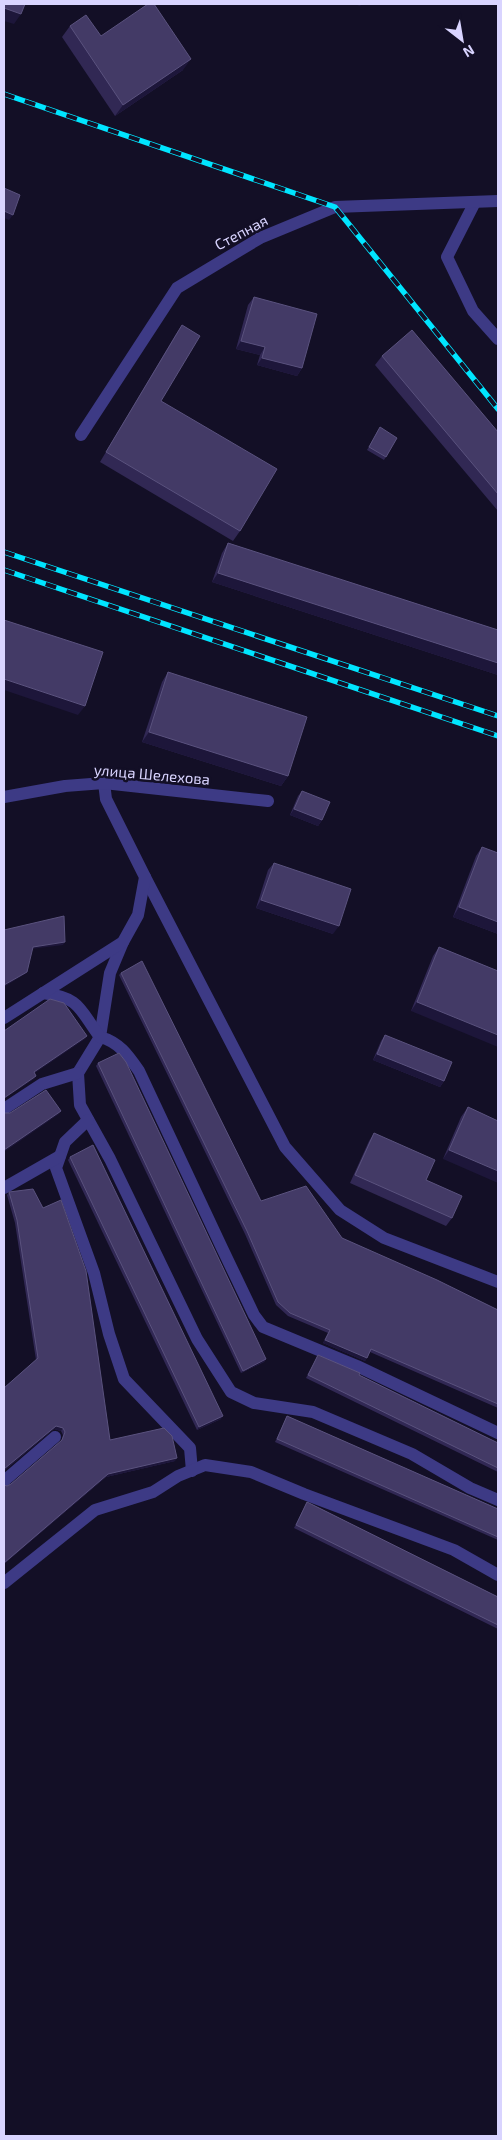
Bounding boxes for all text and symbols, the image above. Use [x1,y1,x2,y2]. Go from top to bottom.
north arrow [437,15,487,65]
text: N [460,42,478,61]
street label: Степная [211,211,271,253]
street label: улица Шелехова [93,760,211,789]

